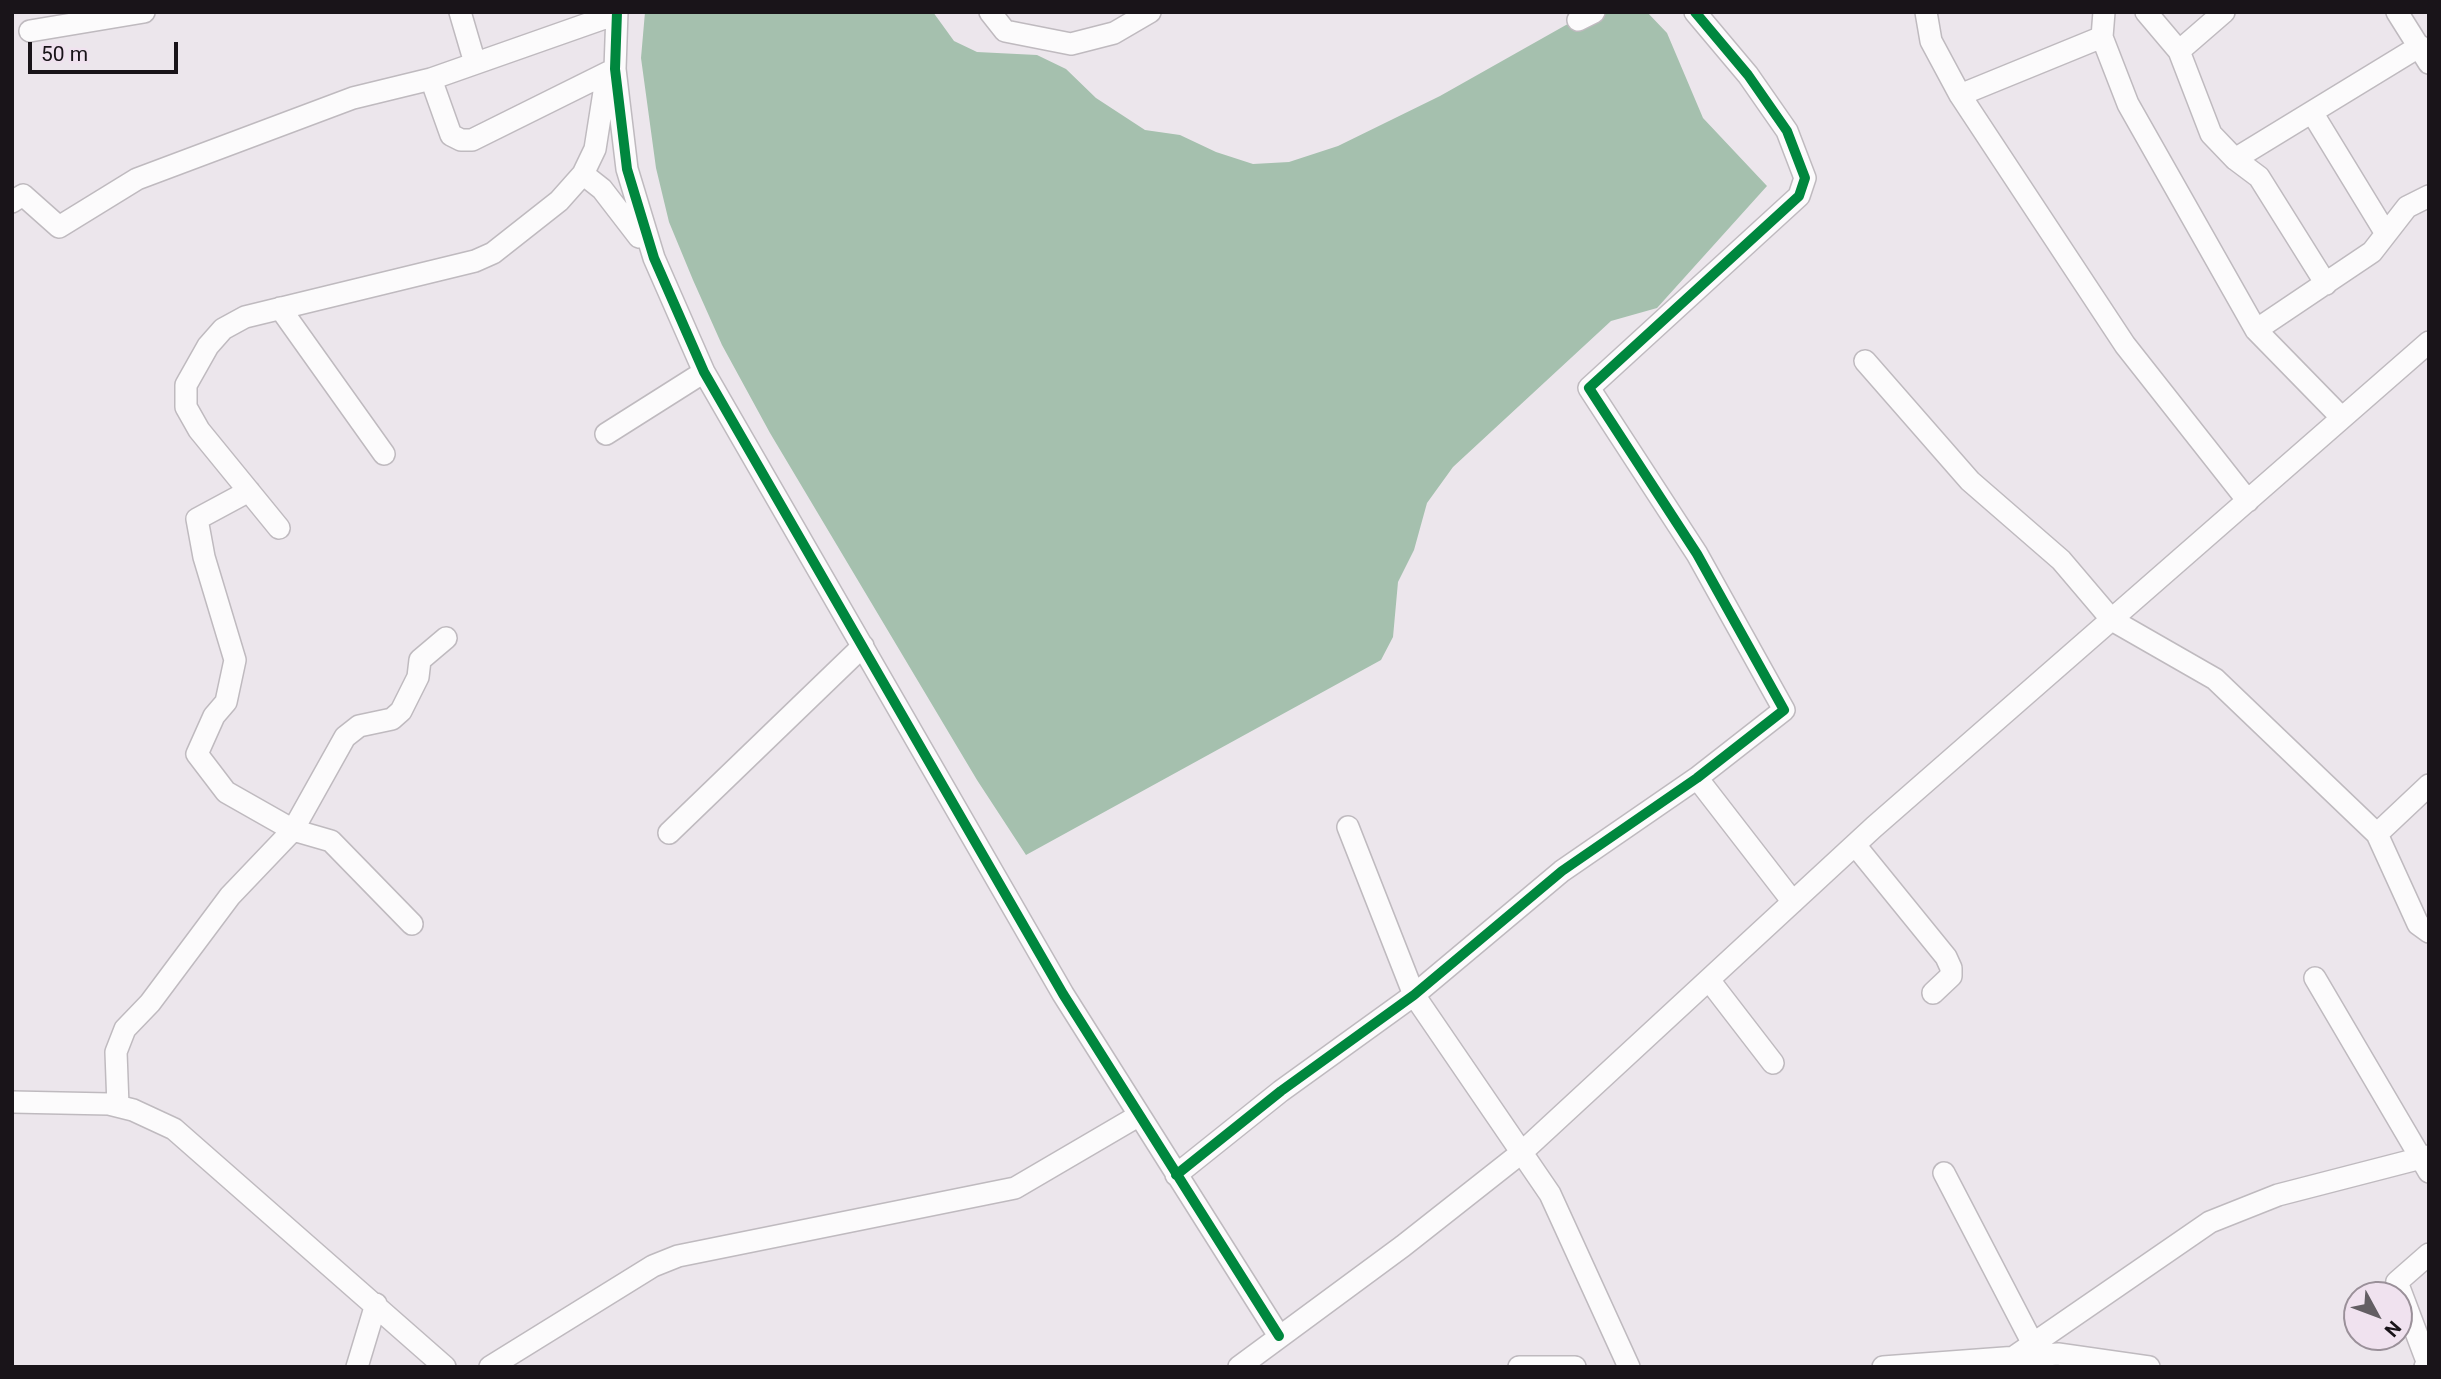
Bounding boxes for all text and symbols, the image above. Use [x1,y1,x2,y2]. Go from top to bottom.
scale bar [32,28,182,72]
text: 50 m [41,42,88,66]
north arrow [2343,1281,2413,1351]
text: N [2380,1316,2406,1341]

